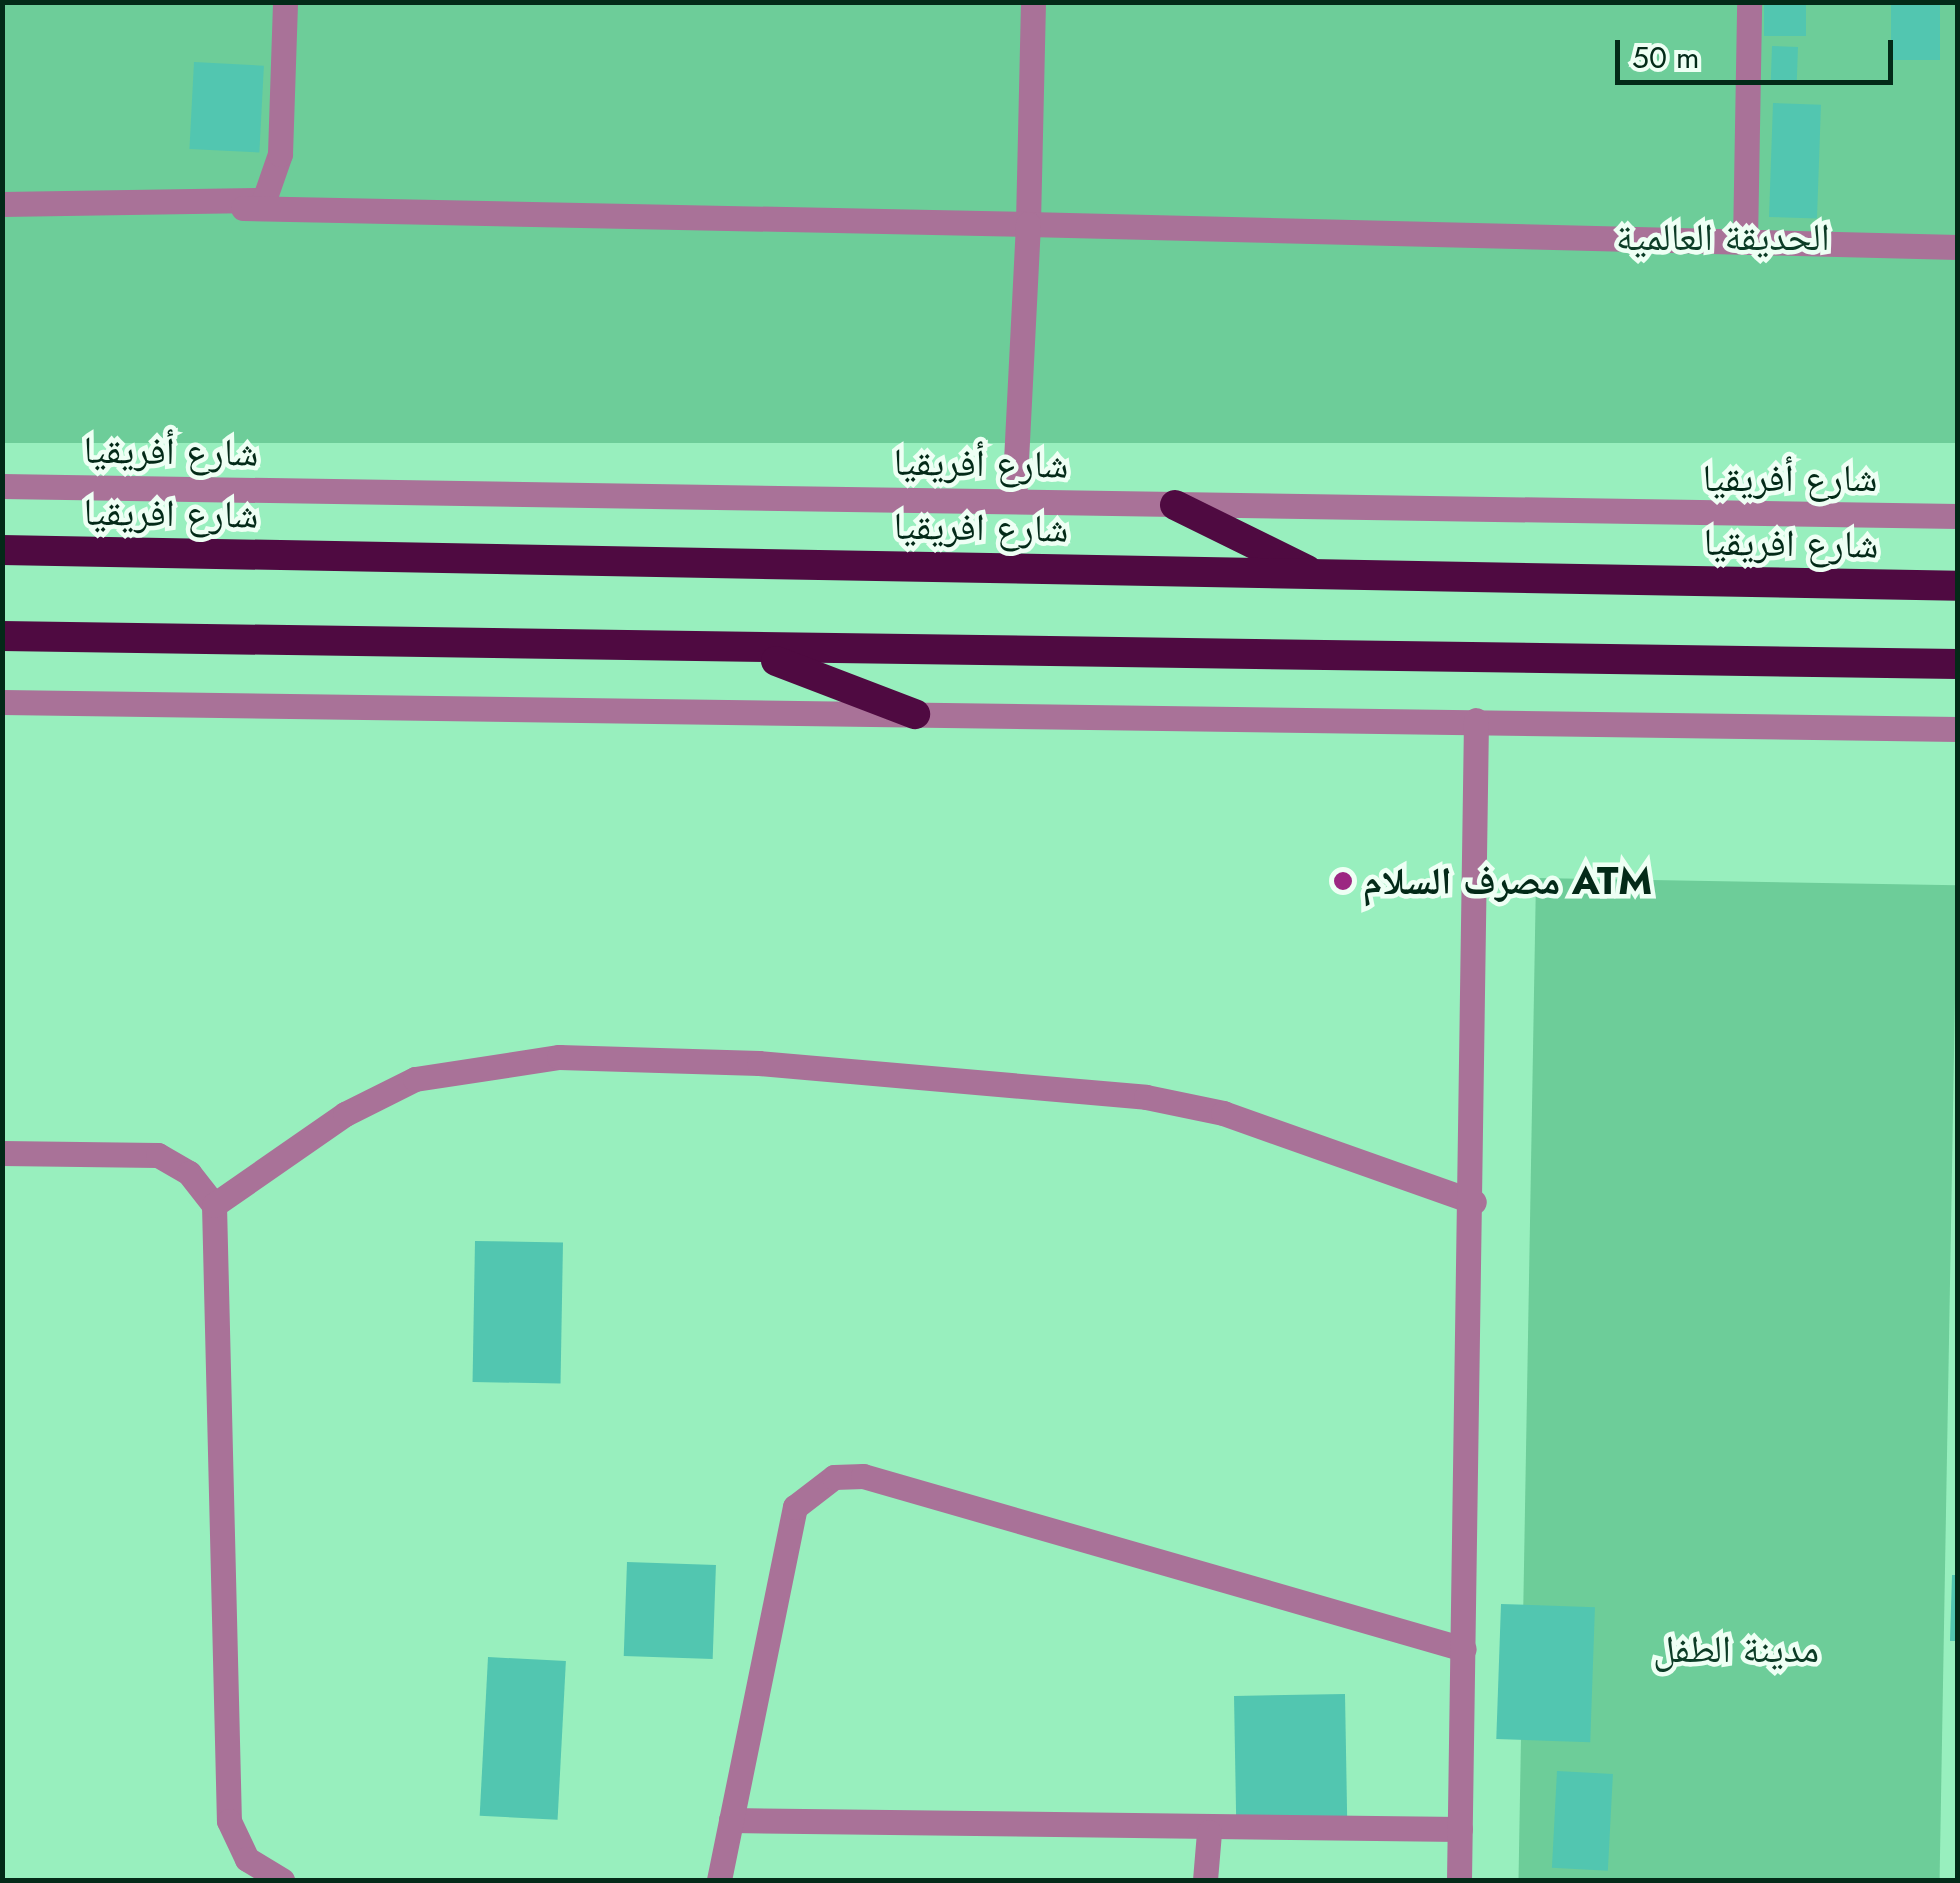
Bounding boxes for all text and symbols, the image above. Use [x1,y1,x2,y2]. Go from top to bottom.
scale bar [1620,20,1898,82]
text: 50 m [1632,36,1699,79]
park label: الحديقة العالمية [1616,214,1830,260]
street label: شارع أفريقيا [83,427,259,475]
street label: شارع أفريقيا [893,439,1069,487]
street label: شارع أفريقيا [1702,455,1878,501]
street label: شارع افريقيا [83,489,259,537]
street label: شارع افريقيا [893,503,1069,551]
street label: شارع افريقيا [1703,519,1879,567]
place label: مصرف السلام ATM [1363,858,1652,904]
marker: مصرف السلام ATM [1332,870,1354,892]
park label: مدينة الطفل [1653,1626,1819,1672]

